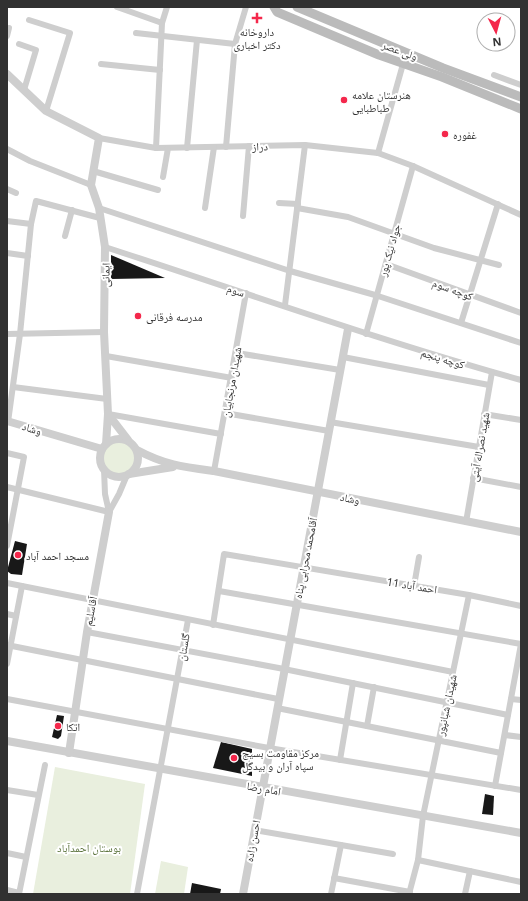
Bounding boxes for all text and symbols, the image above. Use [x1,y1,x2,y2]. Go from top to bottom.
north arrow [476,12,516,52]
marker: داروخانه دکتر اخباری [252,13,262,23]
place label: داروخانه دکتر اخباری [233,24,281,52]
text: N [492,35,502,50]
street label: ولی عصر [379,36,420,63]
place label: هنرستان علامه طباطبایی [352,87,411,115]
marker: هنرستان علامه طباطبایی [339,95,349,105]
place label: غفوره [453,127,477,142]
marker: غفوره [440,129,450,139]
street label: دراز [251,138,269,154]
street label: جواد نیک پور [374,222,404,279]
street label: ایمانی [97,263,113,287]
street label: کوچه سوم [431,275,476,303]
street label: سوم [225,280,247,300]
place label: مدرسه فرقانی [146,309,203,324]
marker: مدرسه فرقانی [133,311,143,321]
street label: کوچه پنجم [419,344,467,373]
street label: شهیدان مرنجابیان [217,346,245,418]
street label: شهید نصراله آیتی [466,411,492,483]
street label: وشاد [20,418,44,438]
street label: وشاد [339,489,361,507]
street label: آقامحمد محرابی پناه [290,516,320,600]
place label: مسجد احمد آباد [26,548,89,563]
marker: مسجد احمد آباد [13,550,23,560]
street label: احمد آباد 11 [386,574,438,596]
street label: آقاسلیم [80,595,101,627]
street label: گلستان [173,632,193,662]
street label: شهیدان شبانپور [432,673,460,738]
place label: اتکا [66,719,80,734]
marker: اتکا [53,721,63,731]
place label: مرکز مقاومت بسیج سپاه آران و بیدگل [242,745,319,773]
marker: مرکز مقاومت بسیج سپاه آران و بیدگل [229,753,239,763]
street label: امام رضا [246,778,282,798]
street label: احسن زاده [241,819,263,863]
park label: بوستان احمدآباد [57,840,121,855]

